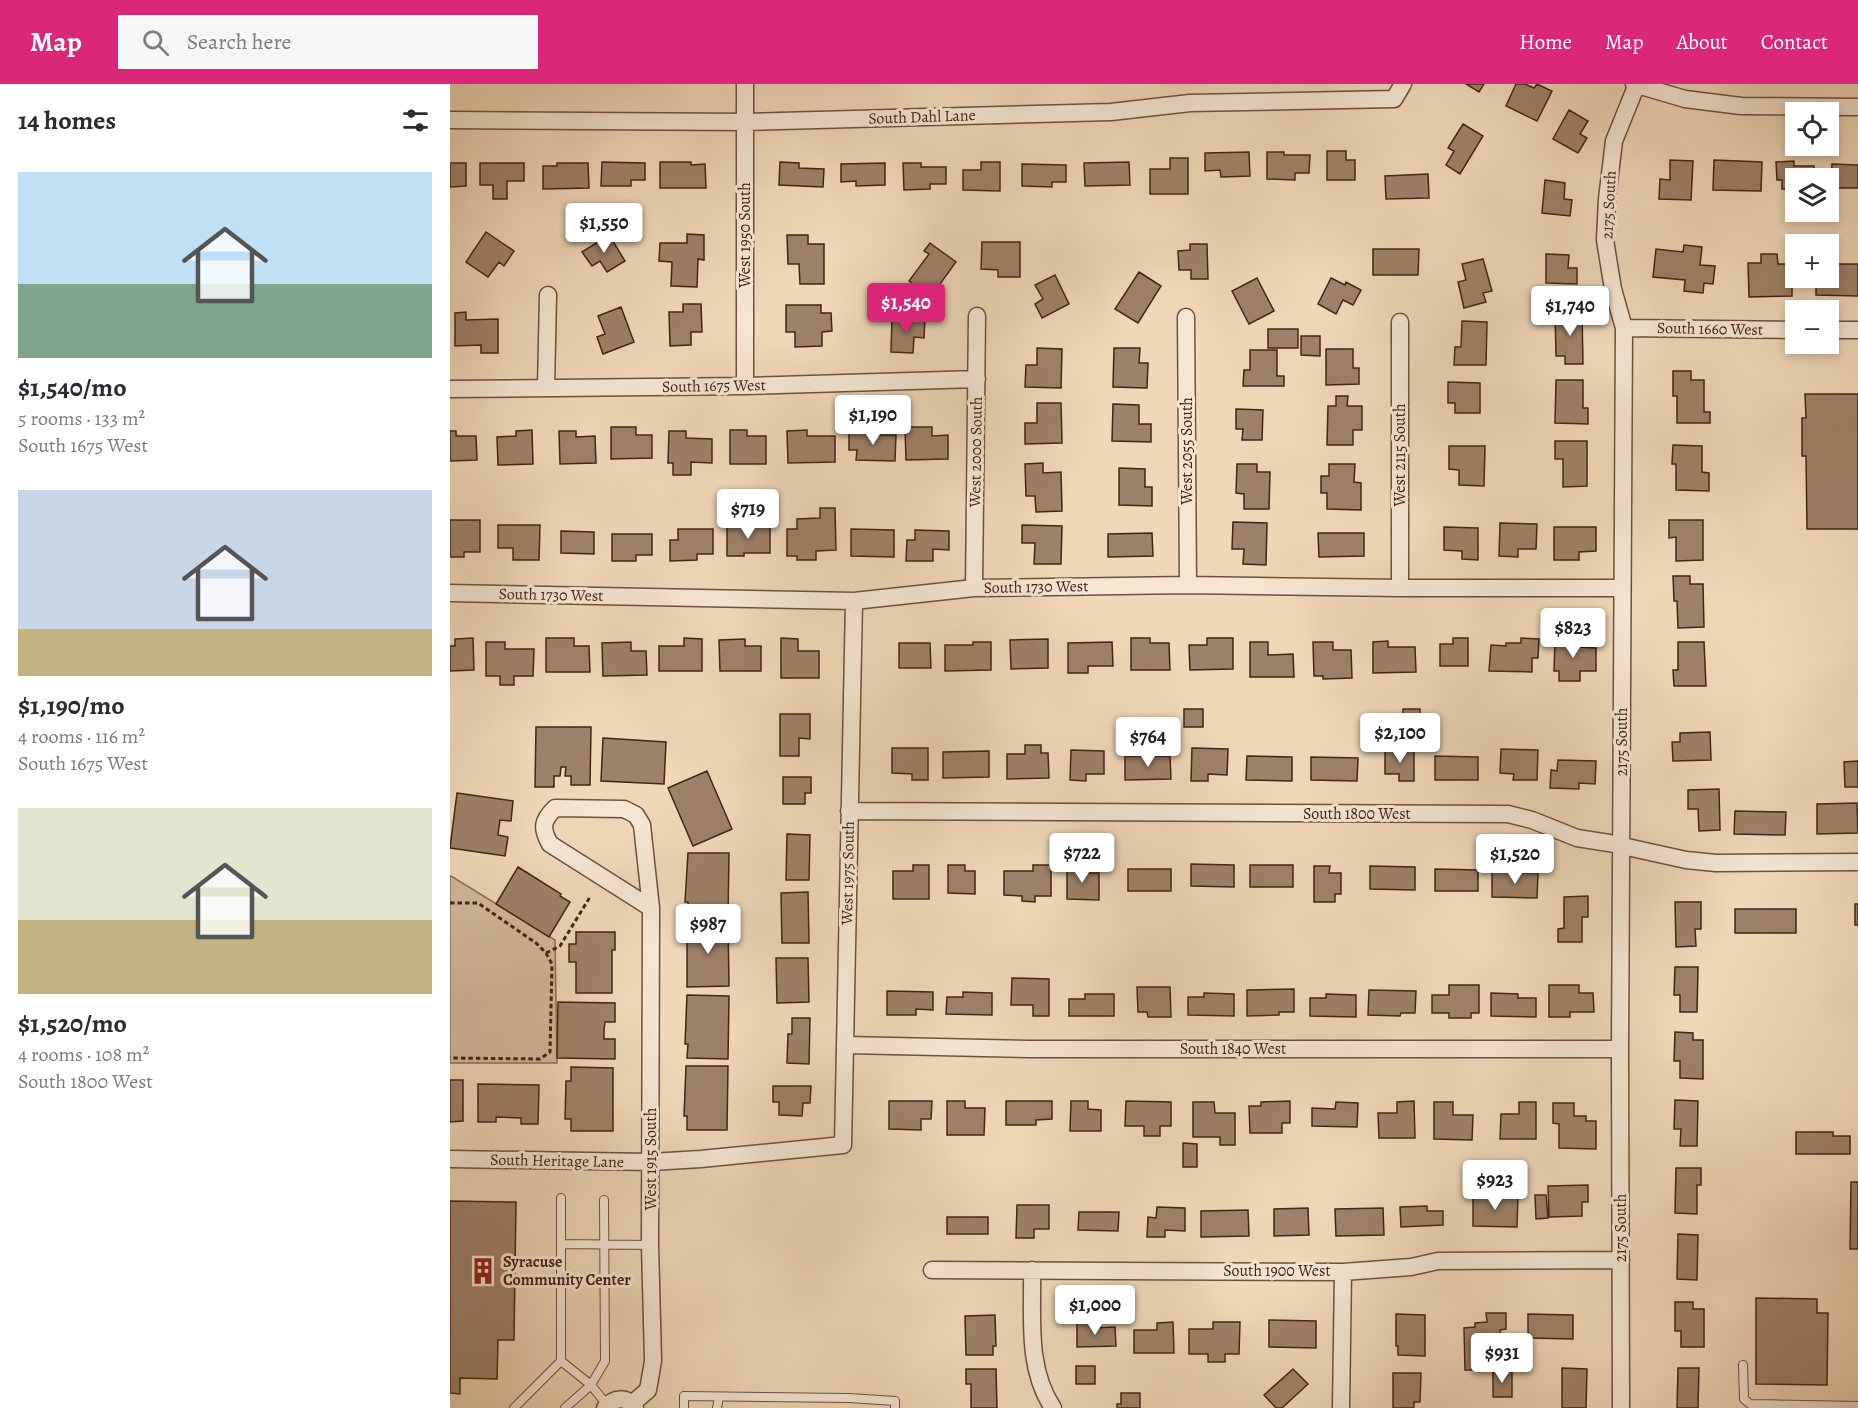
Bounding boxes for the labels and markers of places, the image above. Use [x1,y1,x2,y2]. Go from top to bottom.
pin: $1,550 [555,203,653,254]
pin: $1,540 [857,283,955,334]
pin: $1,740 [1521,286,1619,337]
pin: $1,190 [824,395,922,446]
pin: $719 [712,489,784,540]
pin: $823 [1537,608,1609,659]
pin: $2,100 [1351,713,1449,764]
pin: $764 [1112,717,1184,768]
pin: $722 [1046,833,1118,884]
pin: $1,520 [1466,834,1564,885]
pin: $987 [672,904,744,955]
pin: $923 [1459,1160,1531,1211]
place label: Syracuse Community Center [503,1251,631,1291]
building icon: Syracuse Community Center [468,1256,498,1286]
pin: $1,000 [1046,1285,1144,1336]
pin: $931 [1466,1333,1538,1384]

